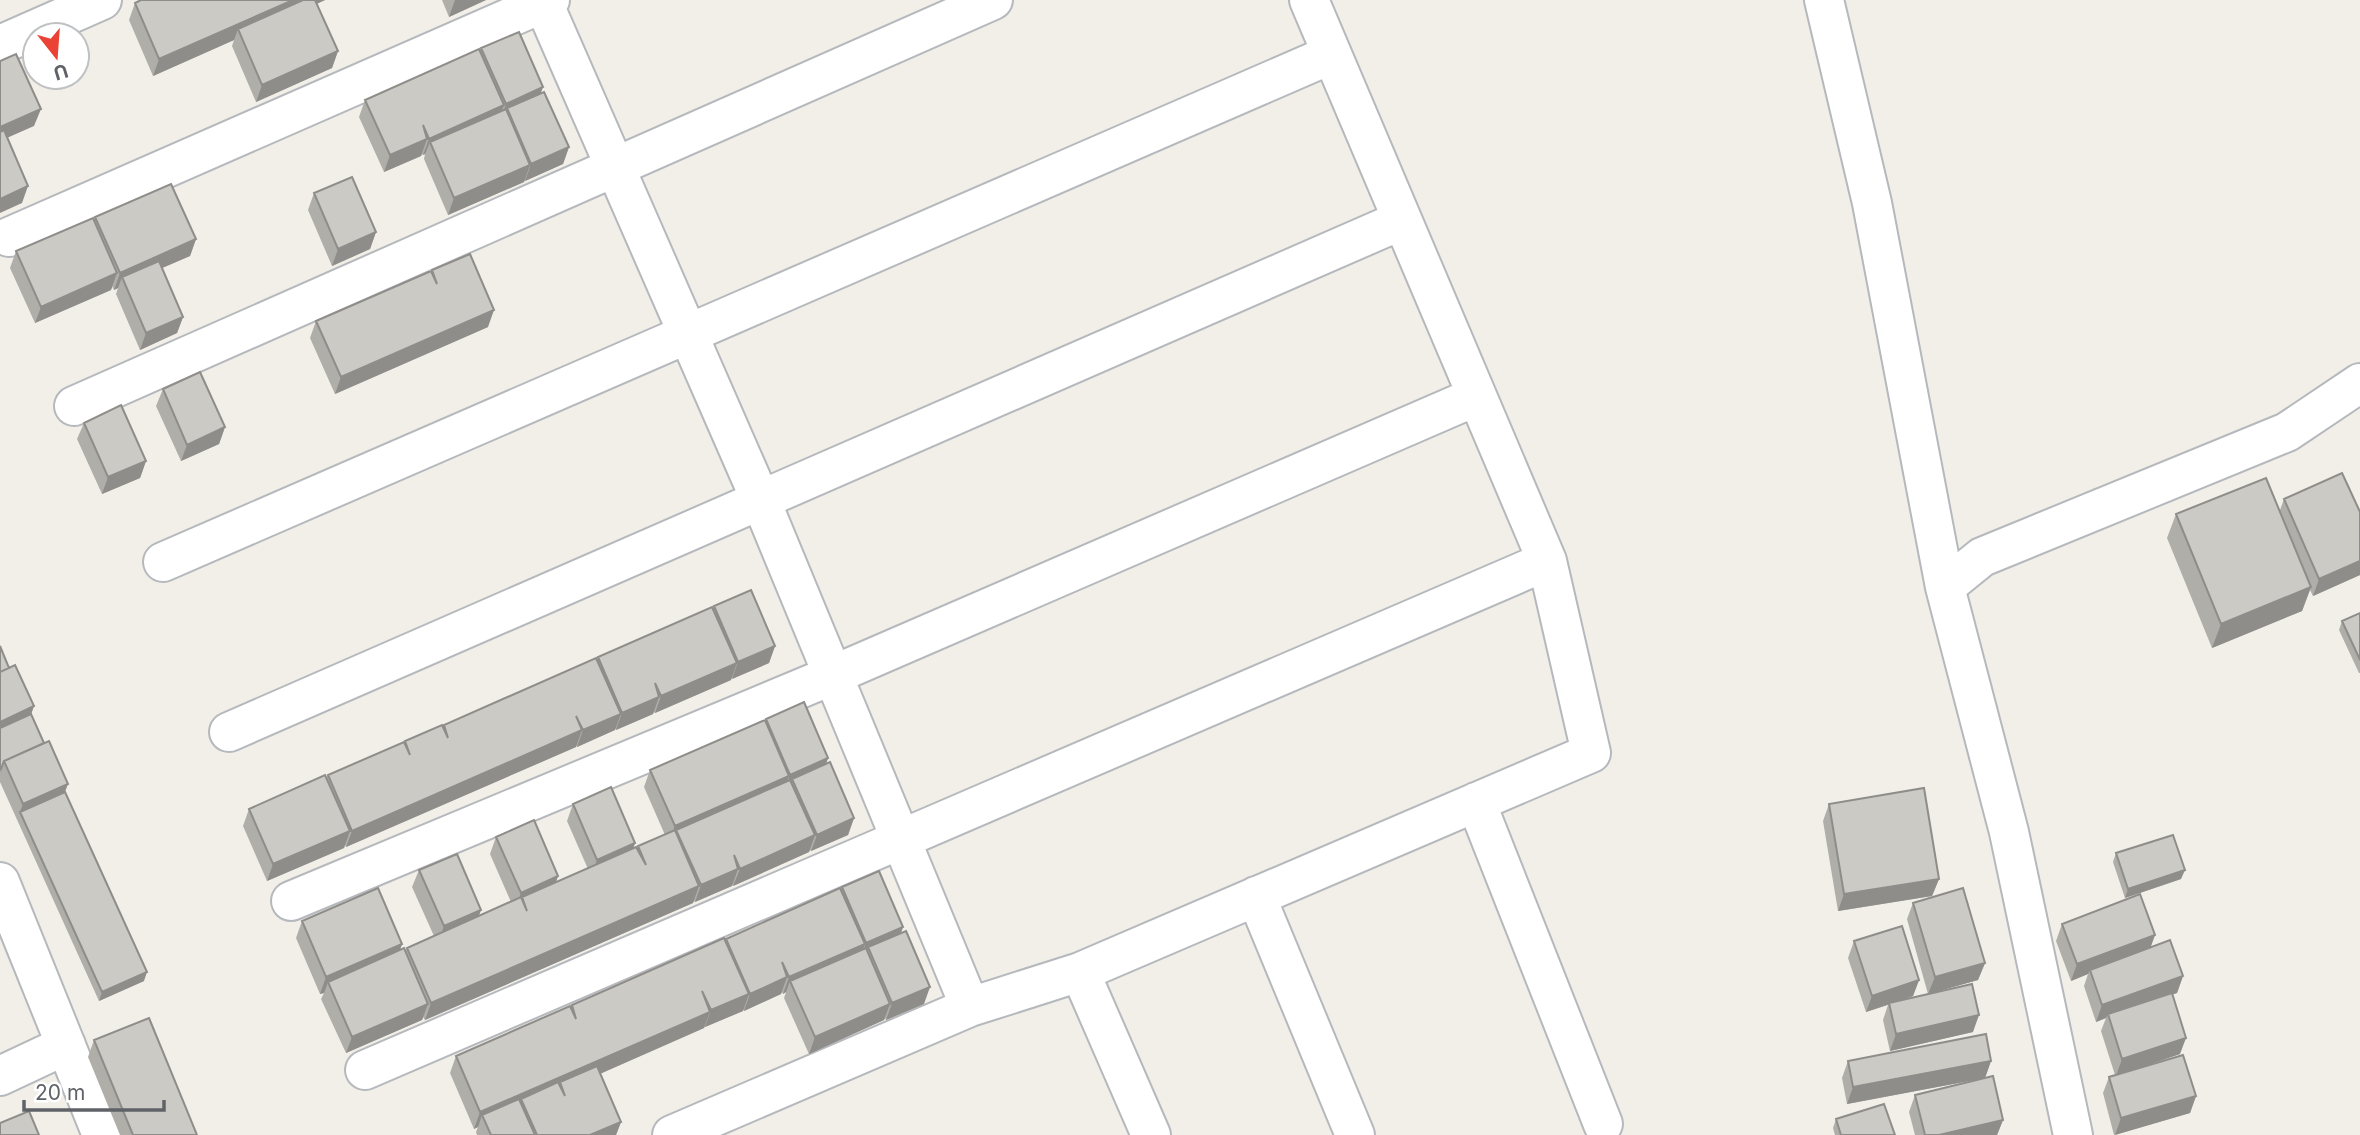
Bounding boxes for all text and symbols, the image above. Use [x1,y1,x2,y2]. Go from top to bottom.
north arrow [21,21,91,91]
text: U [51,59,71,85]
scale bar [24,1068,164,1112]
text: 20 m [35,1080,85,1105]

